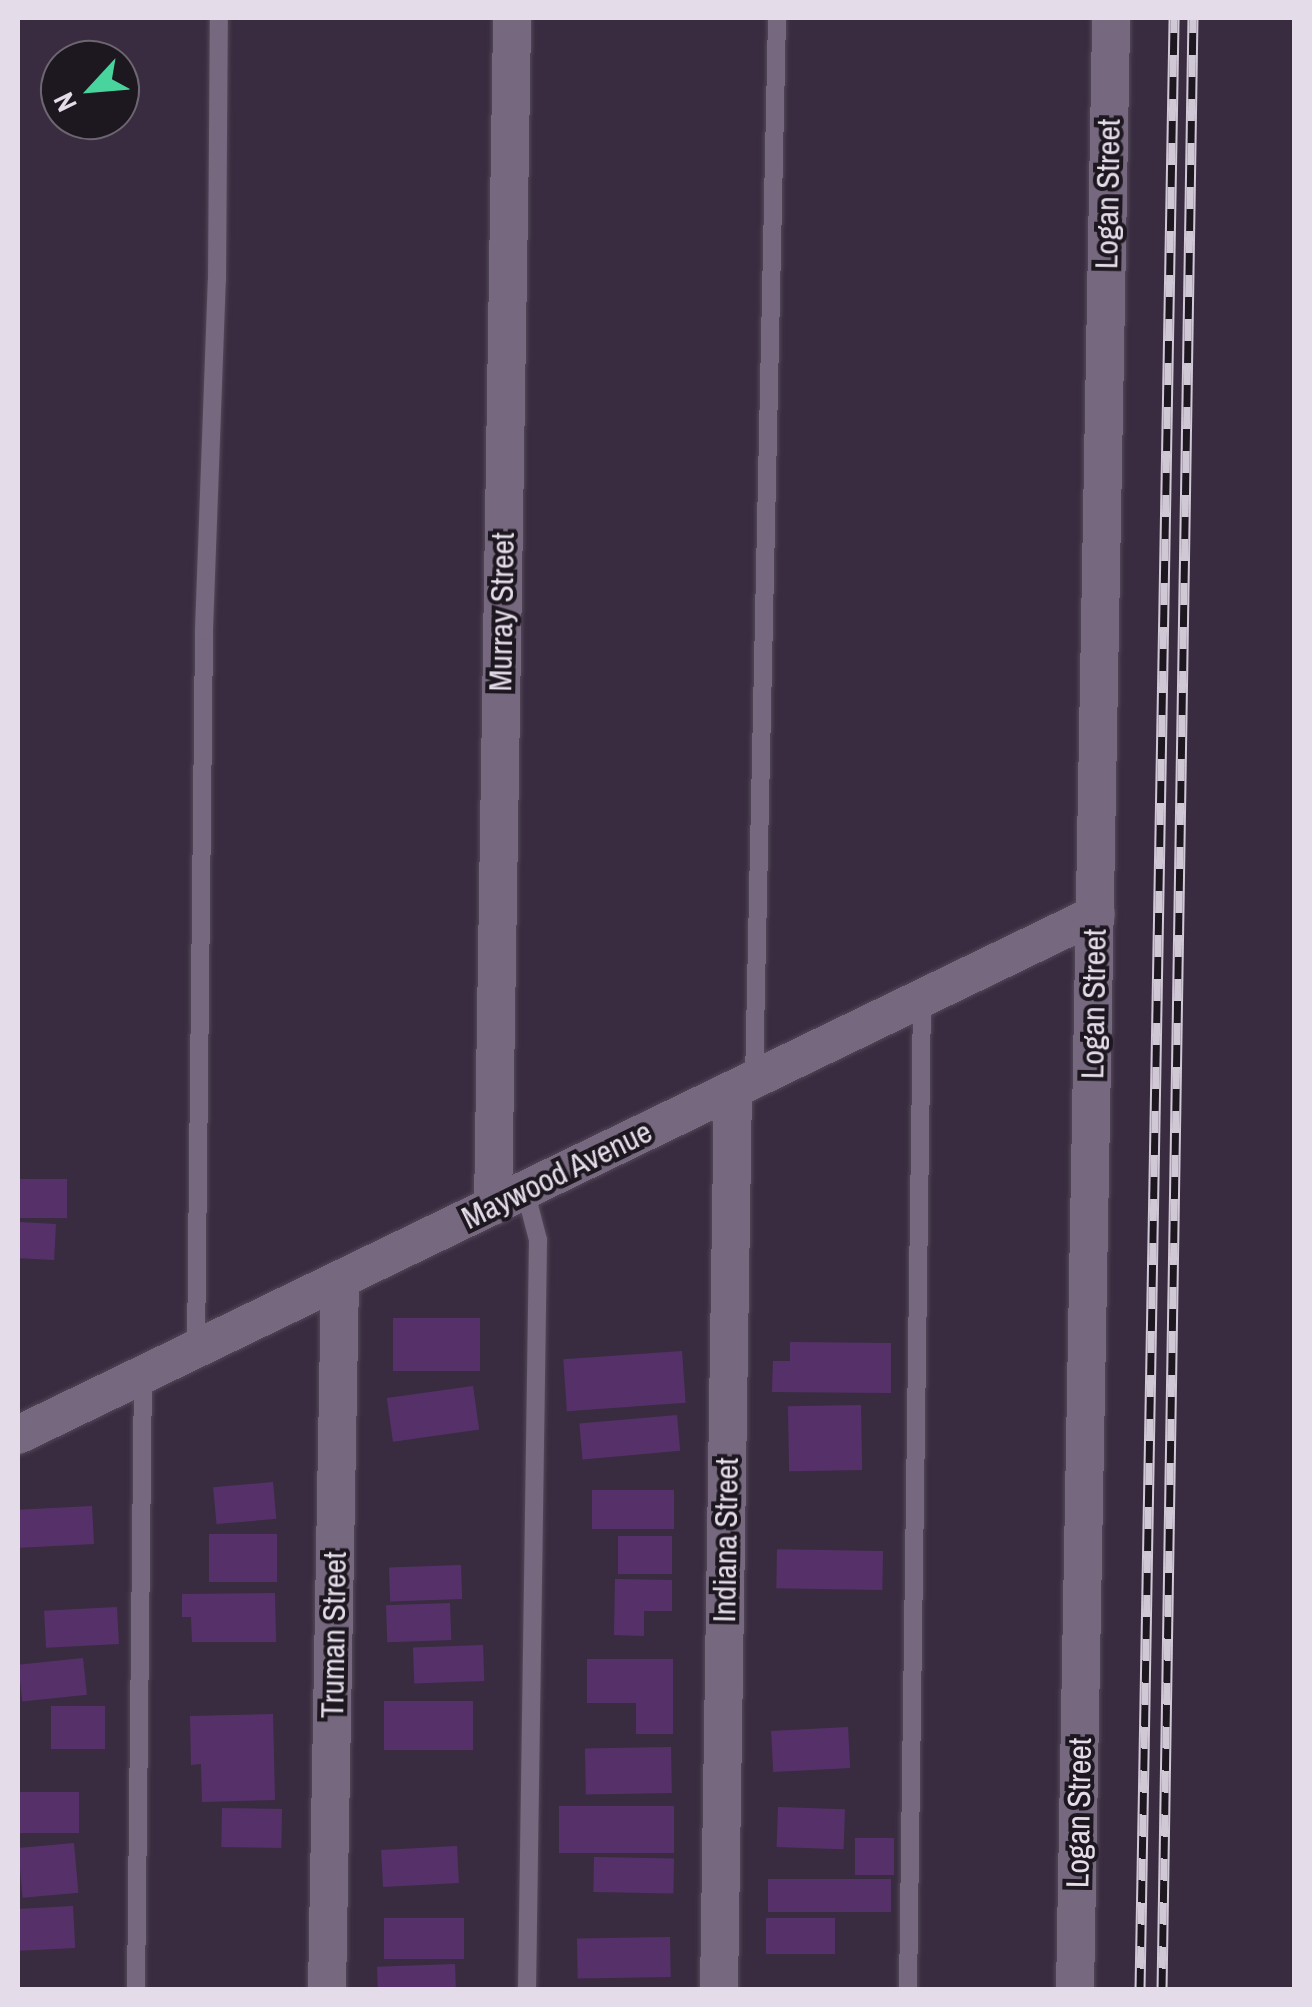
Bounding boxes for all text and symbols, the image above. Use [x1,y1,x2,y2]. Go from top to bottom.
north arrow [40,40,140,140]
text: N [44,87,86,118]
street label: Logan Street [1087,119,1129,269]
street label: Murray Street [481,532,523,692]
street label: Logan Street [1073,929,1115,1079]
street label: Maywood Avenue [455,1112,659,1238]
street label: Indiana Street [705,1457,747,1623]
street label: Truman Street [313,1551,355,1719]
street label: Logan Street [1058,1738,1100,1888]

